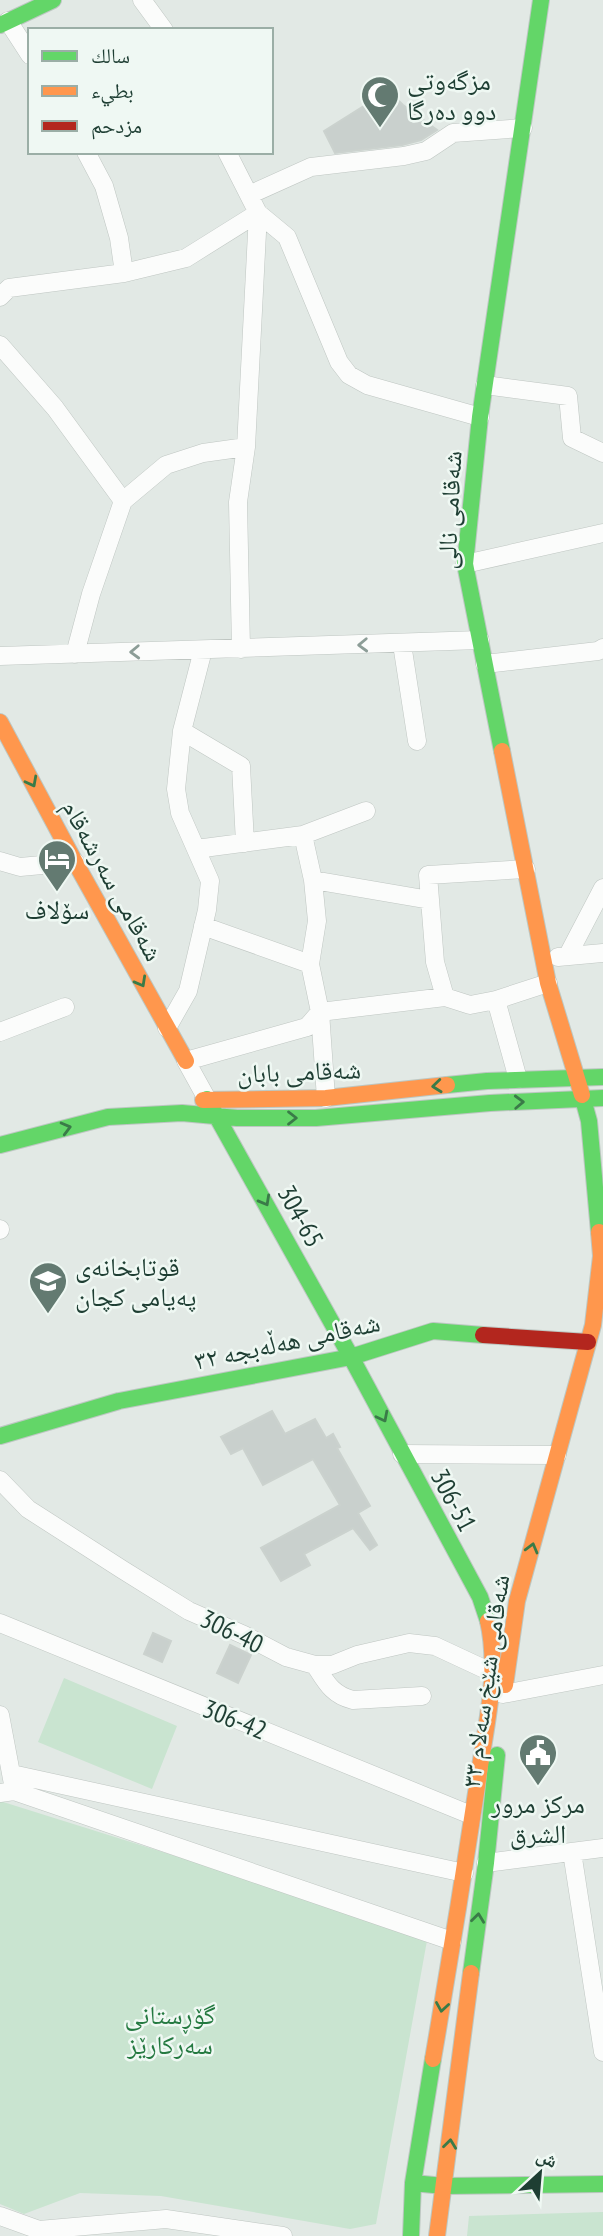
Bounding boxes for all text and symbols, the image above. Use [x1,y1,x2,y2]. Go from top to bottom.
legend [28,28,273,154]
text: سالك [91,42,130,69]
place label: مزگەوتی دوو دەرگا [407,64,496,127]
mosque icon: مزگەوتی دوو دەرگا [359,74,401,129]
text: بطيء [91,77,134,107]
text: مزدحم [91,112,142,140]
street label: شەقامی نالی [429,450,469,570]
one-way arrow [357,638,368,653]
one-way arrow [130,645,141,660]
one-way arrow [24,775,37,787]
street label: شەقامی سەرشەقام [53,793,171,967]
hotel icon: سۆلاف [36,838,78,893]
place label: سۆلاف [25,893,89,926]
one-way arrow [133,974,146,987]
street label: شەقامی بابان [236,1052,362,1090]
one-way arrow [431,1079,443,1094]
one-way arrow [514,1094,525,1109]
one-way arrow [287,1110,298,1126]
one-way arrow [60,1122,72,1136]
street label: 304-65 [271,1179,331,1253]
one-way arrow [257,1194,270,1207]
place label: قوتابخانەی پەیامی کچان [75,1250,196,1313]
school or university icon: قوتابخانەی پەیامی کچان [27,1260,69,1315]
street label: شەقامی هەڵەبجە ٣٢ [191,1305,383,1377]
one-way arrow [374,1410,388,1422]
street label: 306-51 [424,1463,484,1537]
one-way arrow [523,1542,538,1554]
street label: شەقامی شێخ سەلام ٣٣ [454,1572,518,1790]
street label: 306-40 [195,1602,269,1660]
street label: 306-42 [198,1691,272,1747]
public building icon: مرکز مرور الشرق [517,1732,559,1787]
place label: مرکز مرور الشرق [490,1787,585,1850]
one-way arrow [471,1913,486,1924]
park label: گۆڕستانی سەرکارێز [124,1998,216,2061]
one-way arrow [434,2001,449,2013]
one-way arrow [442,2138,457,2150]
north arrow [505,2138,575,2208]
text: ش [533,2143,562,2173]

